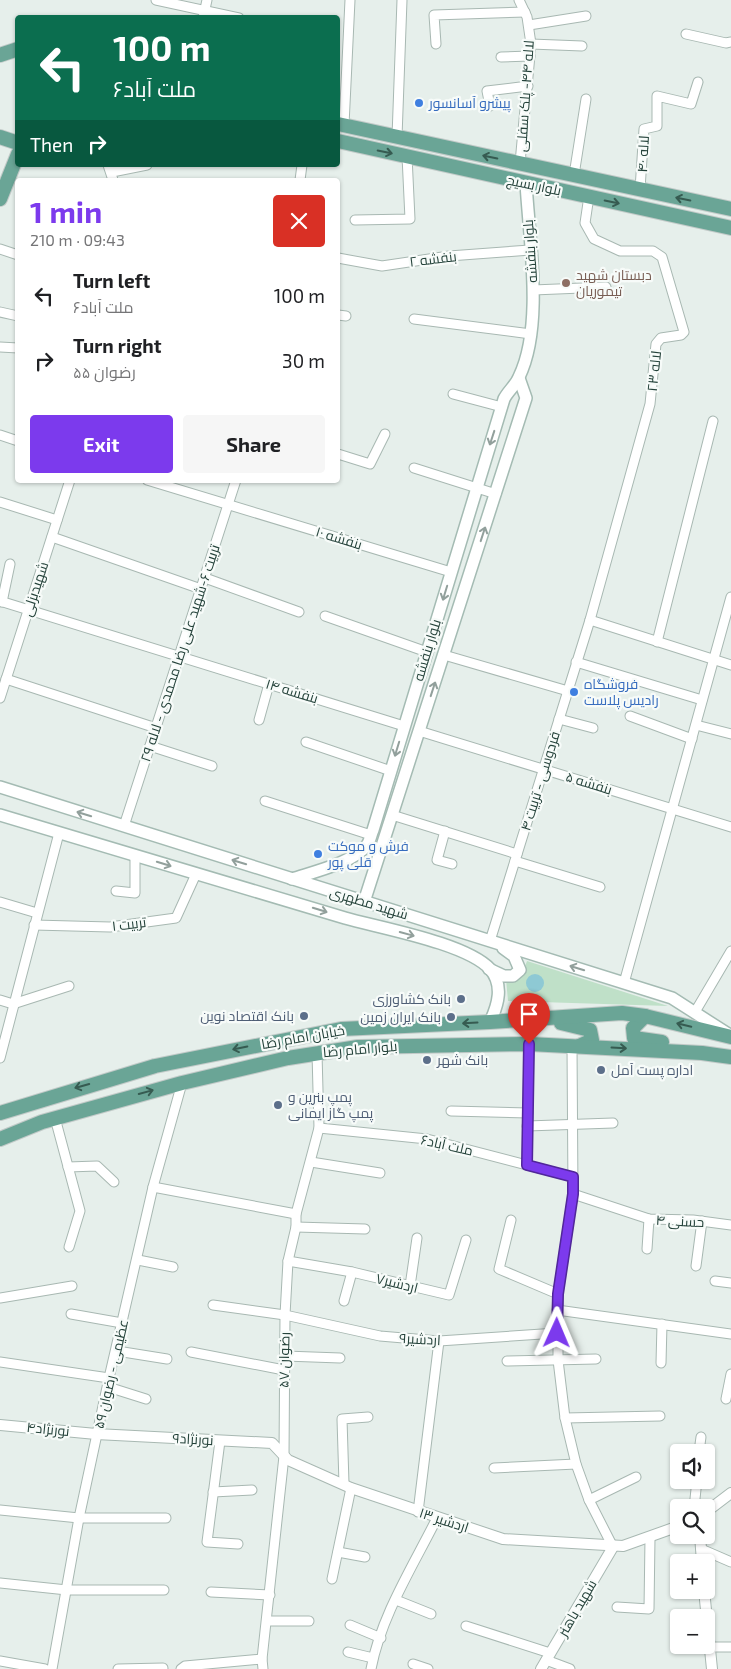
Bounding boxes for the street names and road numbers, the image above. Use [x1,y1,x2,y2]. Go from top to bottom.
street label: لاله ۴۴- پلک سفلی [512,40,539,153]
street label: لاله ۴۰ [633,135,652,173]
street label: بلوار بسیج [505,170,563,200]
street label: بلوار بنفشه [519,219,540,283]
street label: بنفشه ۲ [408,247,458,270]
street label: لاله ۲۳ [643,350,664,392]
street label: بنفشه ۱۰ [314,522,365,553]
street label: تربیت ۶-شهید علی رضا محمدی - لاله ۲۹ [136,542,223,764]
street label: شهیدبزلی [18,559,51,618]
street label: بلوار بنفشه [409,617,444,683]
street label: بنفشه ۱۴ [264,675,320,706]
street label: فردوسی - تربیت ۴ [516,729,563,833]
street label: بنفشه ۵ [564,767,614,798]
street label: شهید مطهری [328,883,410,922]
street label: تربیت ۱ [111,913,147,934]
street label: خیابان امام رضا [260,1021,346,1054]
street label: بلوار امام رضا [322,1037,398,1062]
street label: ملت آباد۶ [419,1130,475,1159]
street label: حسنی ۴ [655,1211,705,1230]
street label: اردشیر۷ [374,1269,420,1296]
street label: عظیمی - رضوان ۵۹ [90,1318,131,1430]
street label: اردشیر۹ [399,1329,441,1348]
street label: رضوان ۵۷ [275,1332,292,1388]
street label: نورنژاد۴ [26,1418,70,1439]
street label: نورنژاد۹ [172,1429,214,1448]
street label: اردشیر ۱۳ [417,1504,471,1535]
street label: شهید باهنر [553,1576,600,1640]

